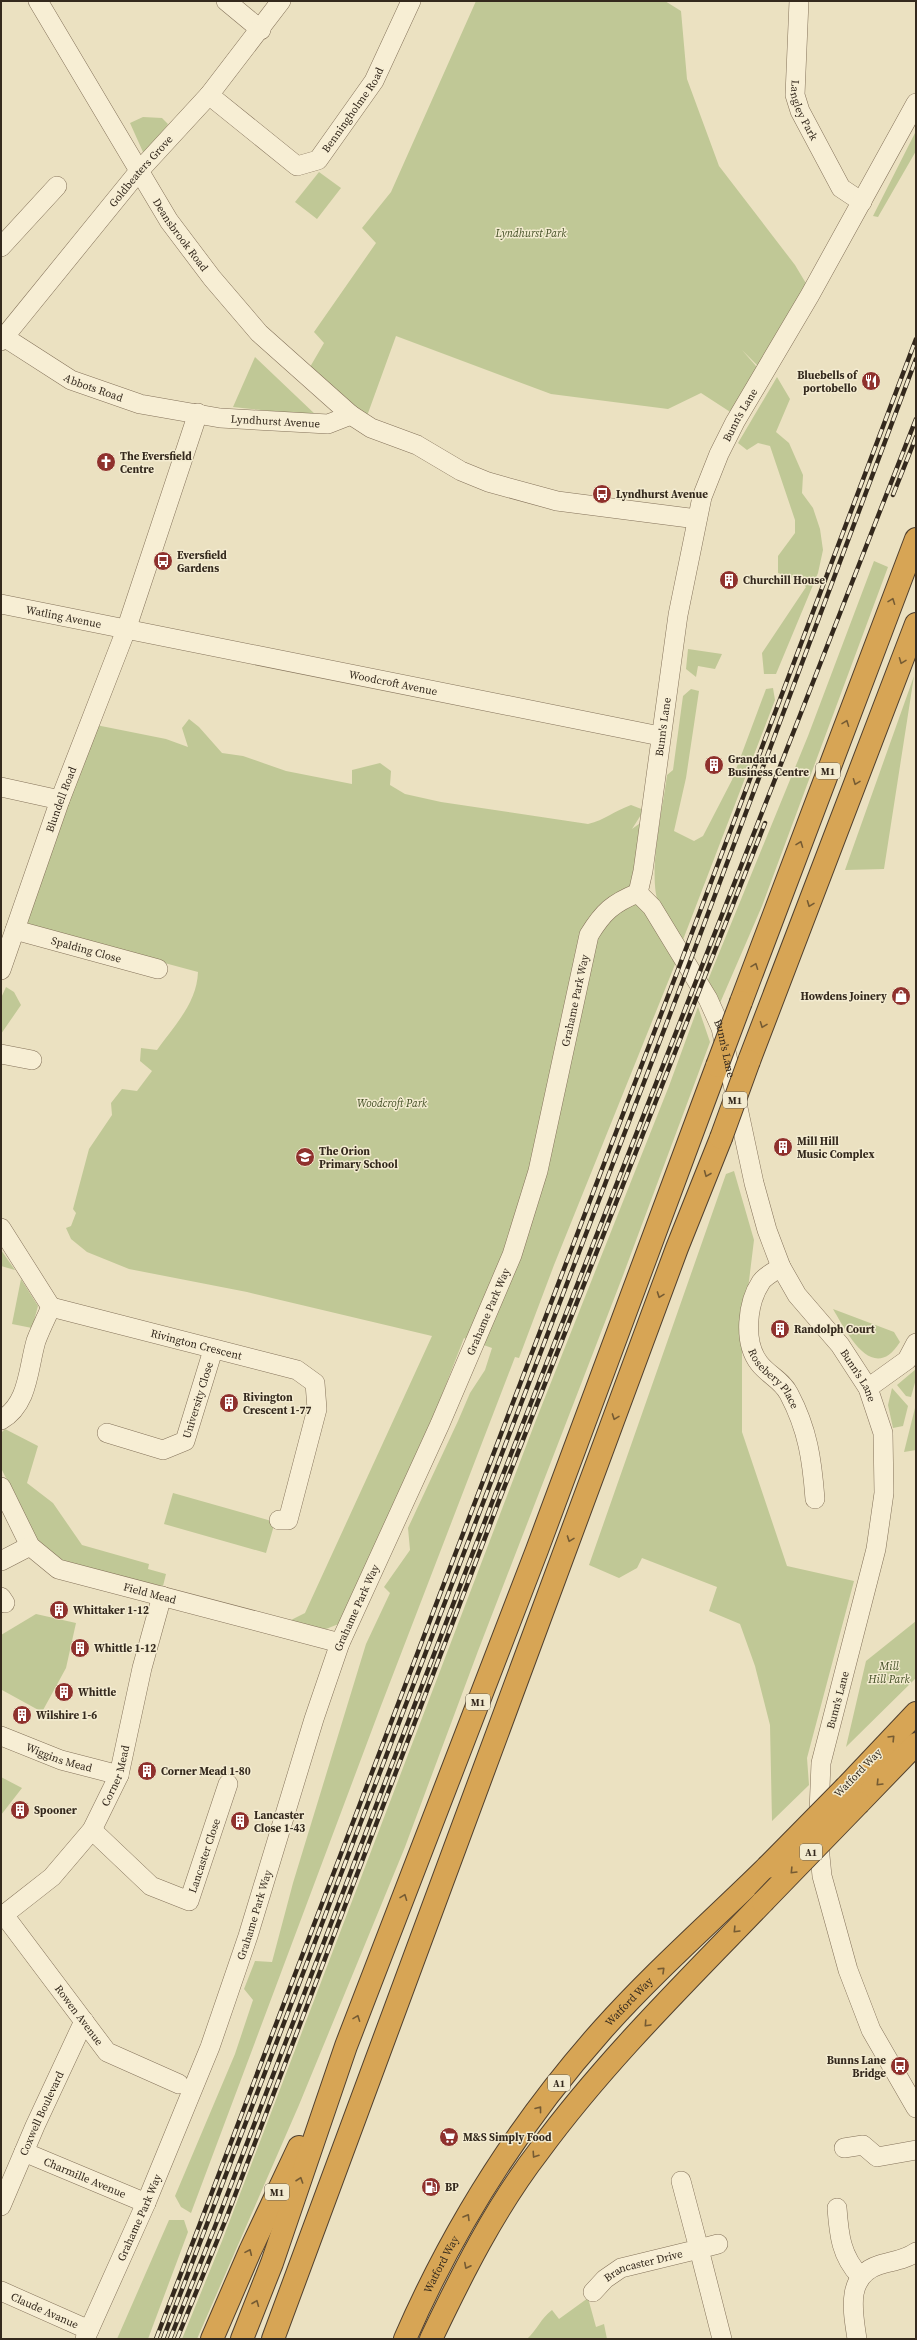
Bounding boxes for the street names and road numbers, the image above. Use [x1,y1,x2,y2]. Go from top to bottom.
street label: Benningholme Road [318,64,387,155]
street label: Langley Park [787,80,822,144]
street label: Goldbeaters Grove [105,132,176,210]
street label: Deansbrook Road [150,195,212,275]
street label: Abbots Road [61,370,126,405]
street label: Bunn's Lane [719,385,761,444]
street label: Lyndhurst Avenue [230,411,321,431]
street label: Watling Avenue [25,602,103,632]
street label: Woodcroft Avenue [348,666,439,699]
street label: Bunn's Lane [651,696,674,757]
street label: Blundell Road [42,763,80,834]
road number: M1 [816,763,840,779]
street label: Spalding Close [50,933,123,966]
street label: Grahame Park Way [558,953,592,1048]
street label: Bunn's Lane [710,1017,739,1079]
road number: M1 [723,1092,747,1108]
street label: Grahame Park Way [463,1265,513,1358]
street label: Rivington Crescent [149,1325,244,1363]
street label: Rosebery Place [745,1346,803,1411]
street label: Bunn's Lane [837,1346,880,1404]
street label: University Close [179,1360,217,1440]
street label: Grahame Park Way [330,1562,383,1653]
street label: Field Mead [122,1579,179,1607]
street label: Bunn's Lane [823,1669,853,1731]
road number: M1 [466,1694,490,1710]
street label: Wiggins Mead [24,1739,95,1775]
street label: Corner Mead [97,1743,133,1809]
street label: Watford Way [831,1745,885,1801]
street label: Lancaster Close [185,1816,224,1895]
road number: A1 [800,1844,822,1860]
street label: Grahame Park Way [233,1868,275,1962]
street label: Watford Way [602,1973,656,2029]
street label: Rowen Avenue [51,1981,107,2049]
street label: Coxwell Boulevard [16,2068,67,2158]
road number: A1 [548,2075,570,2091]
street label: Charmille Avenue [41,2154,129,2201]
street label: Grahame Park Way [113,2171,165,2263]
road number: M1 [265,2184,289,2200]
street label: Watford Way [420,2233,462,2295]
street label: Brancaster Drive [601,2246,684,2285]
street label: Claude Avanue [9,2289,81,2332]

